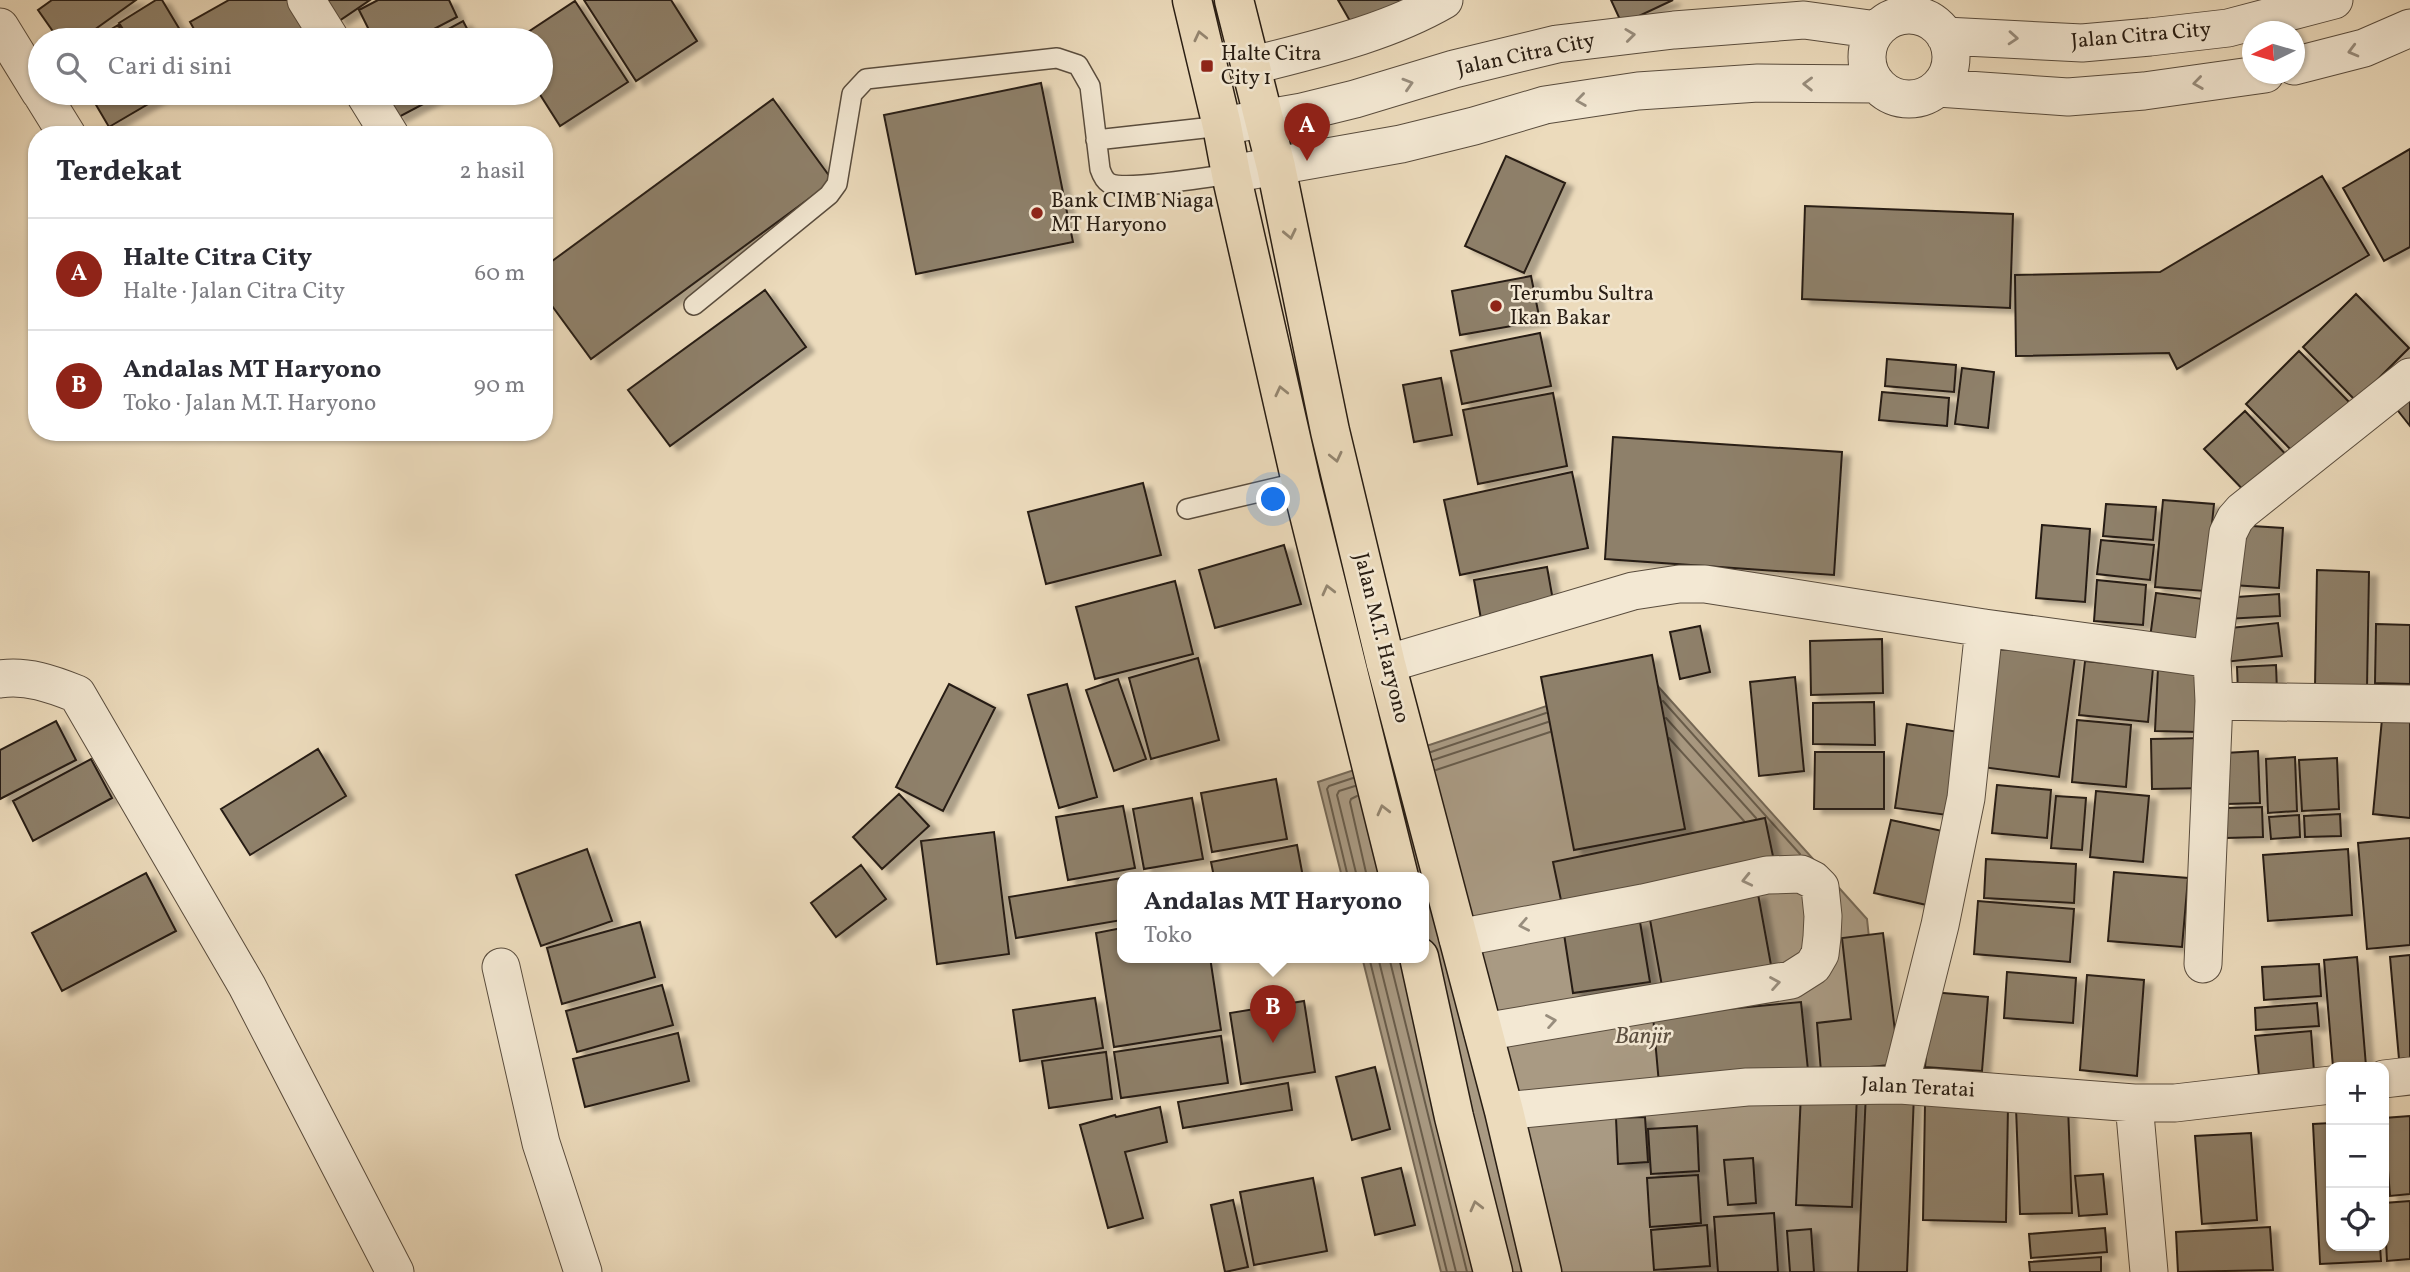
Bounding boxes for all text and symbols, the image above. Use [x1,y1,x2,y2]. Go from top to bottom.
street label: Jalan Citra City [2070,15,2213,57]
north arrow [2242,21,2305,84]
street label: Jalan Citra City [1454,26,1598,84]
search box [28,28,553,105]
one-way arrow [1624,28,1636,43]
one-way arrow [1194,30,1208,42]
one-way arrow [2008,31,2019,46]
place label: Halte Citra City 1 [1221,40,1322,93]
one-way arrow [2348,42,2360,57]
icon: search [52,48,90,86]
text: Cari di sini [108,49,232,85]
marker: Halte Citra City 1 [1199,58,1215,74]
one-way arrow [2192,75,2204,90]
one-way arrow [1802,76,1813,91]
one-way arrow [1402,77,1414,92]
one-way arrow [1575,92,1587,107]
pin: A [1284,103,1330,161]
text: Terdekat [56,151,182,193]
text: 2 hasil [459,156,525,188]
place label: Bank CIMB Niaga MT Haryono [1051,187,1214,240]
marker: Bank CIMB Niaga MT Haryono [1029,205,1045,221]
one-way arrow [1281,228,1296,240]
text: Halte Citra City [123,240,312,276]
text: A [71,258,87,290]
text: 60 m [475,258,525,290]
text: Halte · Jalan Citra City [123,276,345,308]
place label: Terumbu Sultra Ikan Bakar [1510,280,1654,333]
marker: Terumbu Sultra Ikan Bakar [1488,298,1504,314]
text: Andalas MT Haryono [123,352,381,388]
text: B [71,370,87,402]
text: 90 m [474,370,525,402]
one-way arrow [1274,385,1289,397]
text: Toko · Jalan M.T. Haryono [123,388,376,420]
one-way arrow [1328,451,1343,463]
your location [1256,482,1290,516]
street label: Jalan M.T. Haryono [1346,550,1416,726]
one-way arrow [1322,584,1336,596]
one-way arrow [1377,805,1391,817]
one-way arrow [1741,871,1753,886]
popup [1117,872,1429,963]
text: Andalas MT Haryono [1144,884,1402,920]
one-way arrow [1518,917,1530,932]
text: Toko [1144,920,1192,952]
one-way arrow [1769,976,1781,991]
pin: B [1250,985,1296,1043]
one-way arrow [1545,1014,1557,1029]
water label: Banjir [1615,1021,1672,1053]
map controls [2326,1062,2389,1251]
button: + [2326,1062,2389,1125]
street label: Jalan Teratai [1860,1071,1976,1105]
button: − [2326,1125,2389,1188]
button: locate [2326,1188,2389,1251]
one-way arrow [1470,1200,1485,1212]

